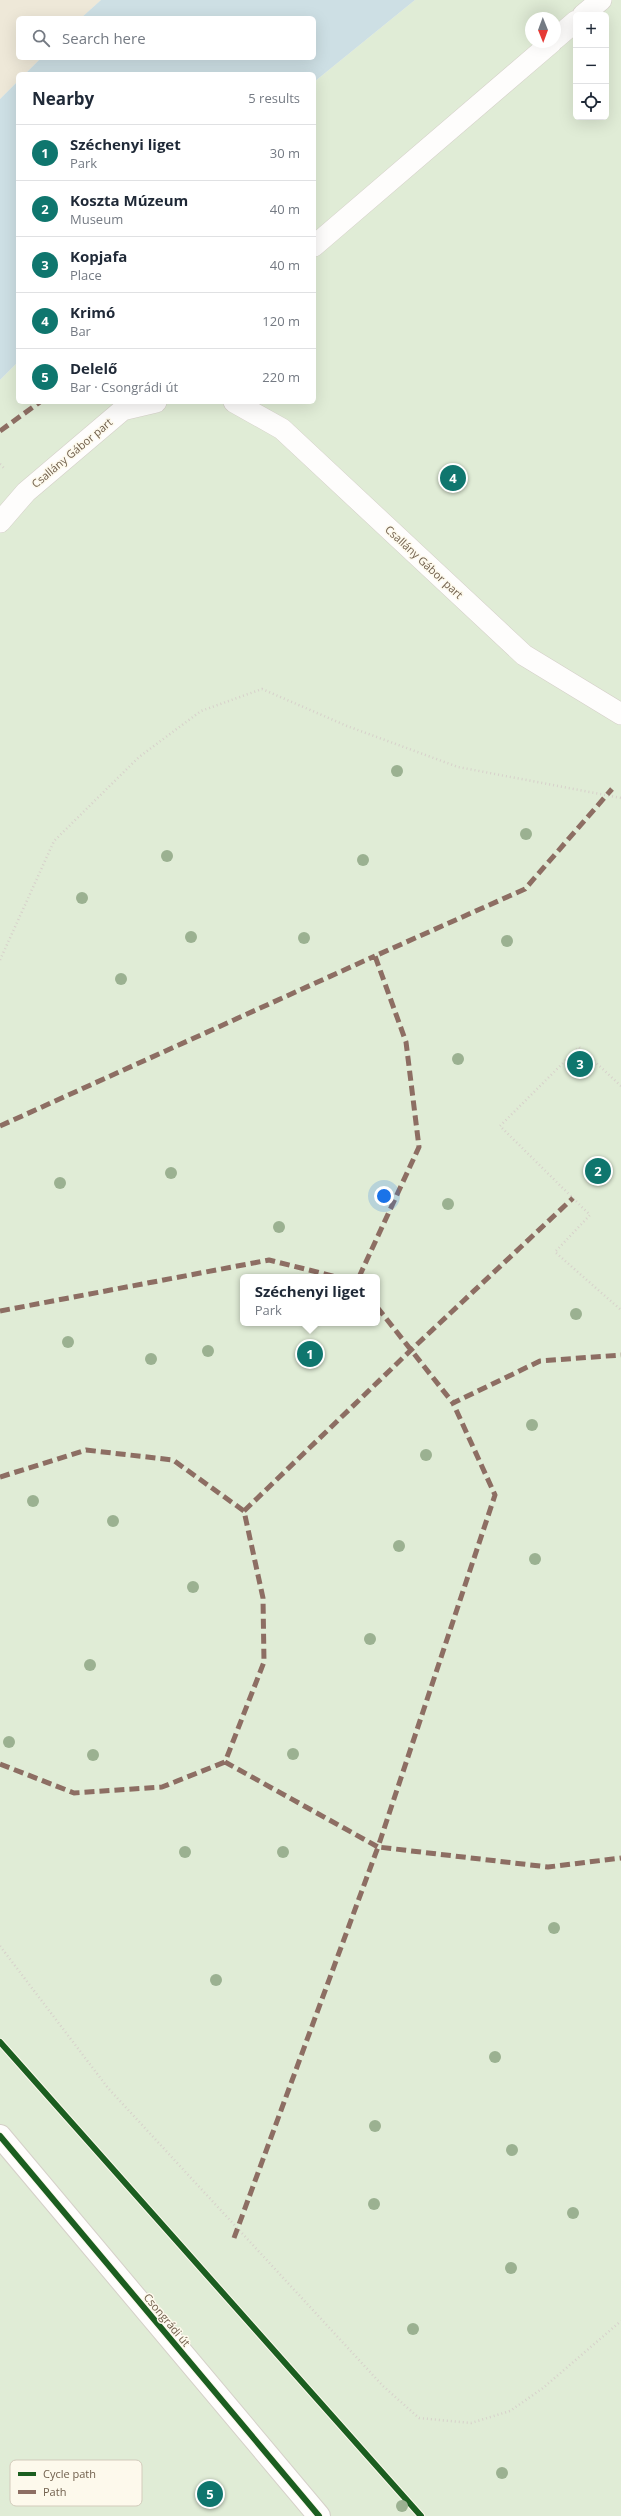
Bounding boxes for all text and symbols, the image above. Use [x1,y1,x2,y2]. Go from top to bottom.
north arrow [525,12,561,48]
map controls [573,12,609,120]
button: + [573,12,609,48]
search box [16,16,316,60]
icon: search [30,27,52,49]
text: Search here [62,28,146,48]
button: − [573,48,609,84]
button: locate [573,84,609,120]
text: Nearby [32,87,94,110]
text: 5 results [248,89,300,107]
text: Széchenyi liget [70,134,181,154]
text: 1 [41,144,49,162]
text: 30 m [270,144,300,162]
text: Park [70,154,97,172]
text: Koszta Múzeum [70,190,188,210]
text: 2 [41,200,49,218]
text: 40 m [270,200,300,218]
text: Museum [70,210,123,228]
text: Kopjafa [70,246,127,266]
text: 3 [41,256,49,274]
text: 40 m [270,256,300,274]
text: Place [70,266,102,284]
text: Krimó [70,302,115,322]
text: 4 [41,312,49,330]
text: 120 m [262,312,300,330]
text: Bar [70,322,91,340]
text: Delelő [70,358,117,378]
text: 5 [41,368,49,386]
text: 220 m [262,368,300,386]
text: Bar · Csongrádi út [70,378,178,396]
street label: Csallány Gábor part [28,414,115,491]
pin: 4 [440,463,466,493]
street label: Csallány Gábor part [382,522,466,602]
pin: 3 [567,1049,593,1079]
pin: 2 [585,1156,611,1186]
your location [374,1186,394,1206]
popup [240,1274,380,1326]
text: Széchenyi liget [255,1281,365,1301]
text: Park [255,1301,282,1319]
pin: 1 [297,1339,323,1369]
street label: Csongrádi út [141,2290,194,2350]
legend [10,2460,142,2506]
text: Cycle path [43,2466,96,2481]
pin: 5 [197,2479,223,2509]
text: Path [43,2484,66,2499]

